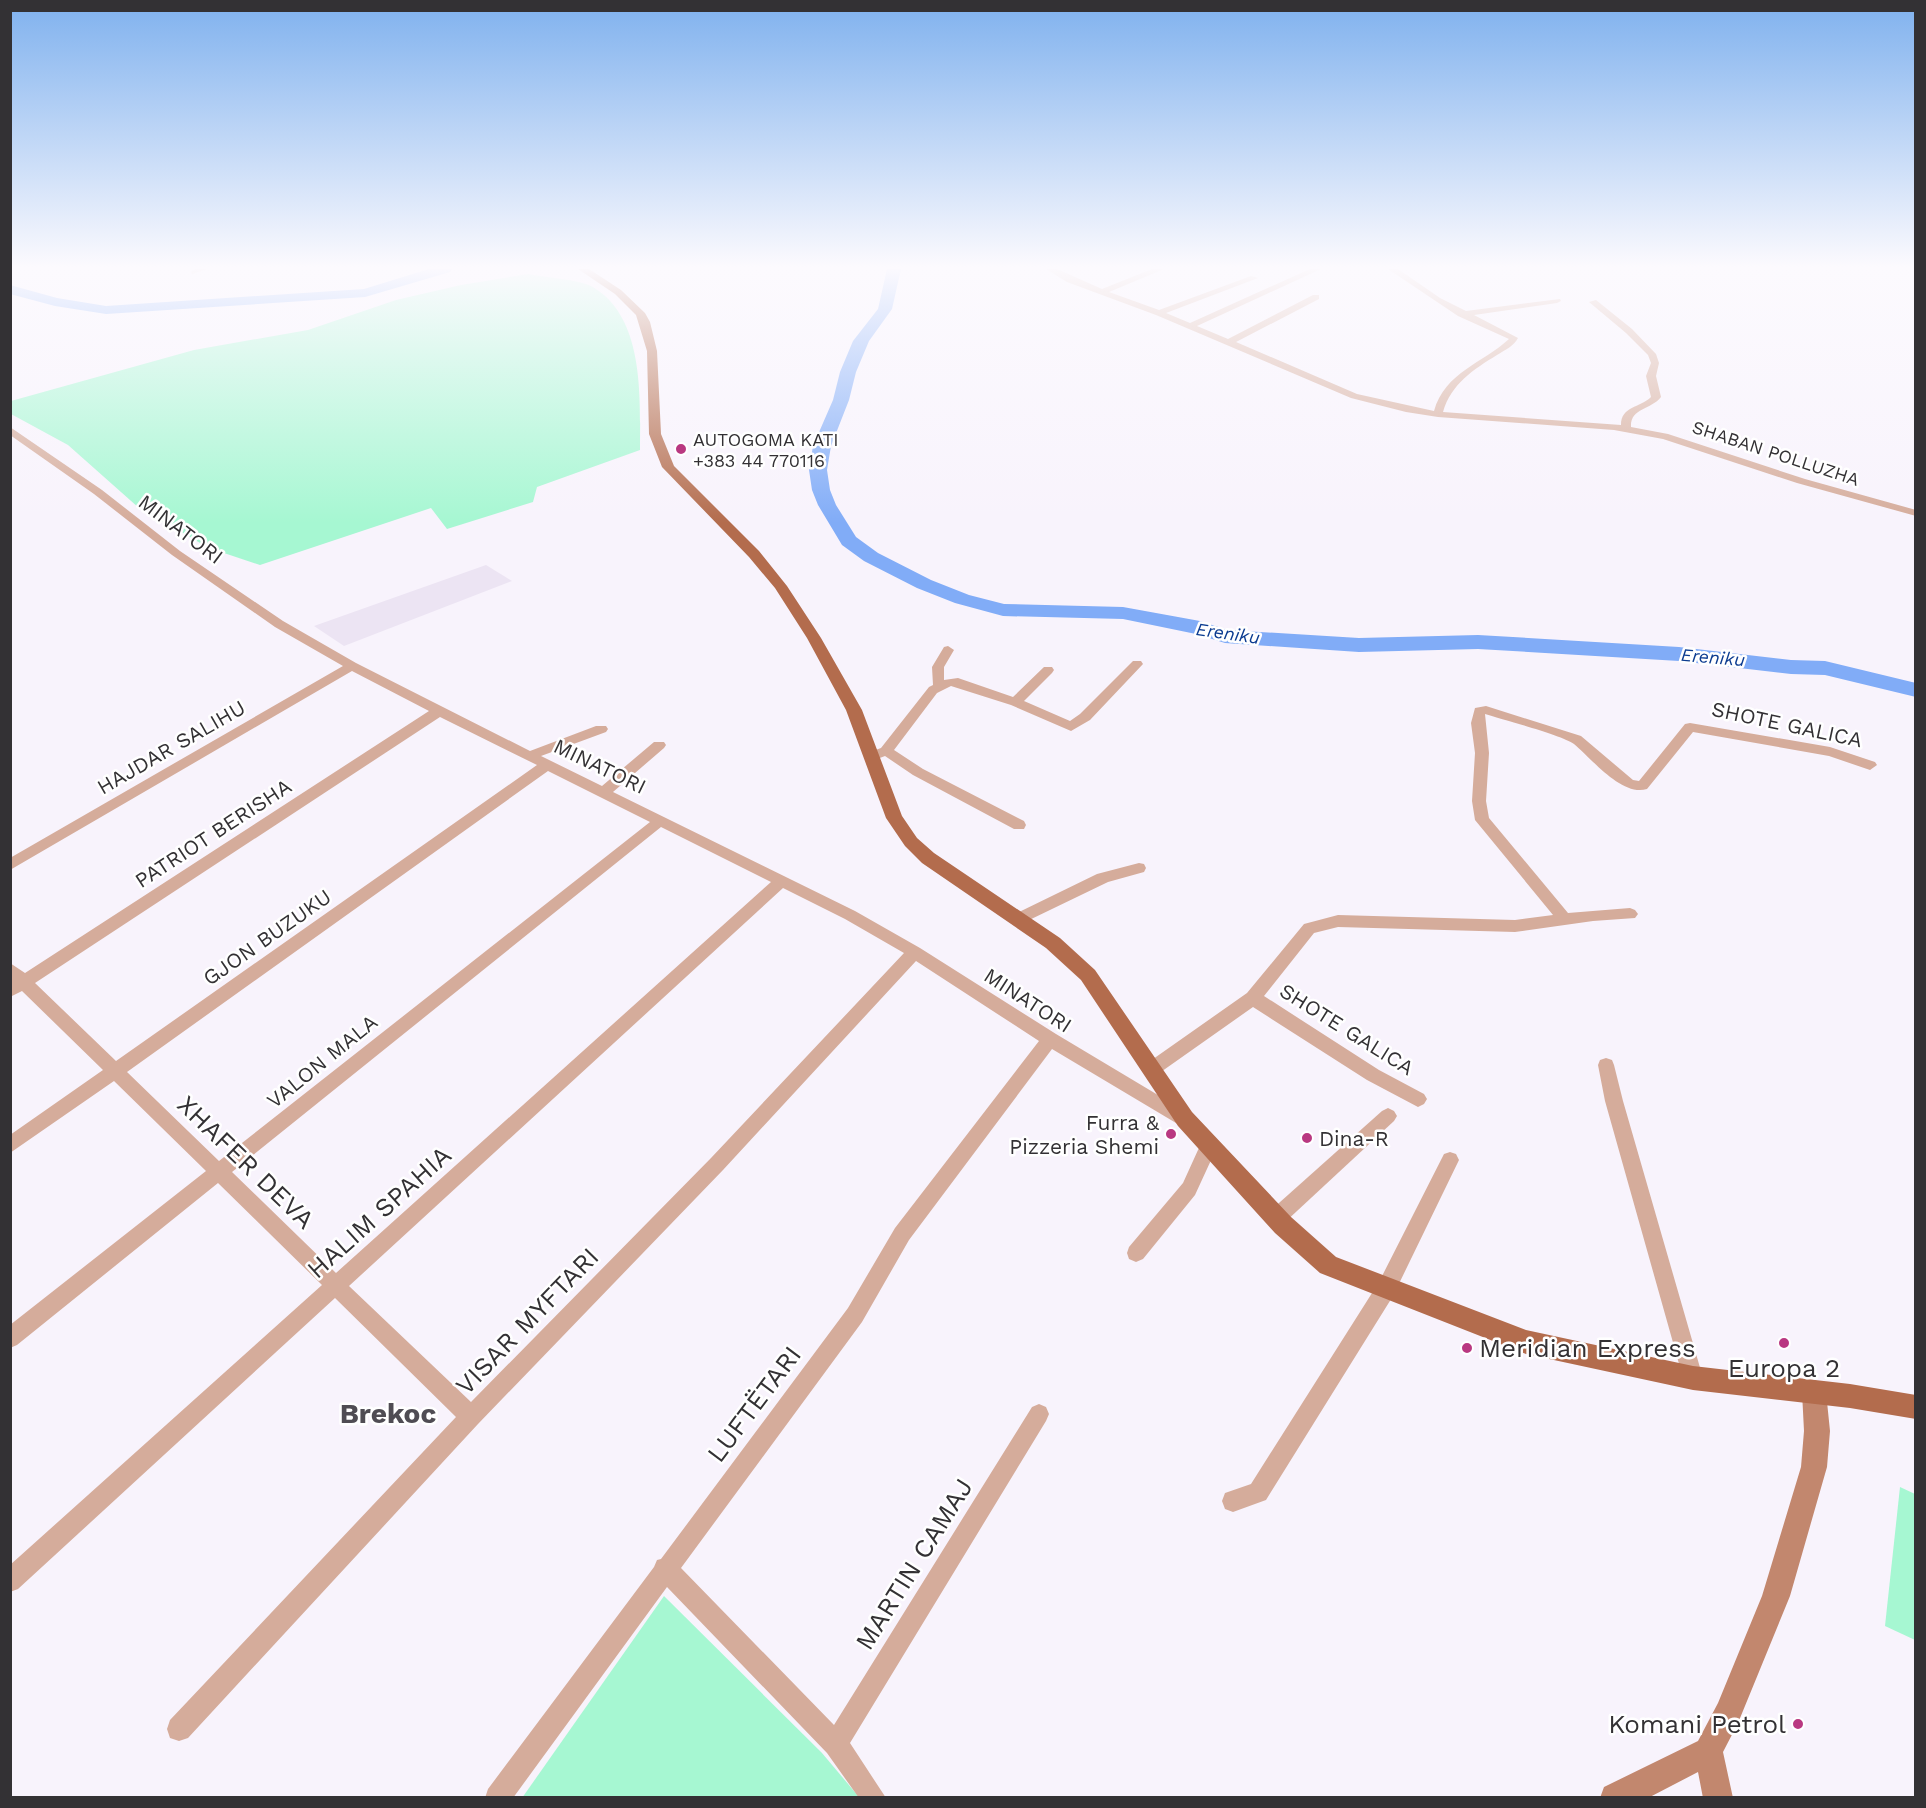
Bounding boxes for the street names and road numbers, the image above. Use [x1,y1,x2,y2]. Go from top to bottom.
street label: SHABAN POLLUZHA [1690,416,1862,490]
street label: MINATORI [134,489,228,569]
street label: HAJDAR SALIHU [92,694,250,800]
street label: SHOTE GALICA [1709,696,1865,752]
street label: MINATORI [550,733,650,799]
street label: PATRIOT BERISHA [130,773,296,893]
street label: GJON BUZUKU [198,884,336,990]
street label: MINATORI [979,962,1077,1038]
street label: SHOTE GALICA [1275,978,1419,1080]
street label: VALON MALA [262,1009,382,1113]
street label: XHAFER DEVA [171,1089,321,1235]
street label: HALIM SPAHIA [301,1140,457,1284]
street label: VISAR MYFTARI [449,1241,605,1401]
street label: LUFTËTARI [701,1340,807,1468]
street label: MARTIN CAMAJ [849,1473,979,1655]

